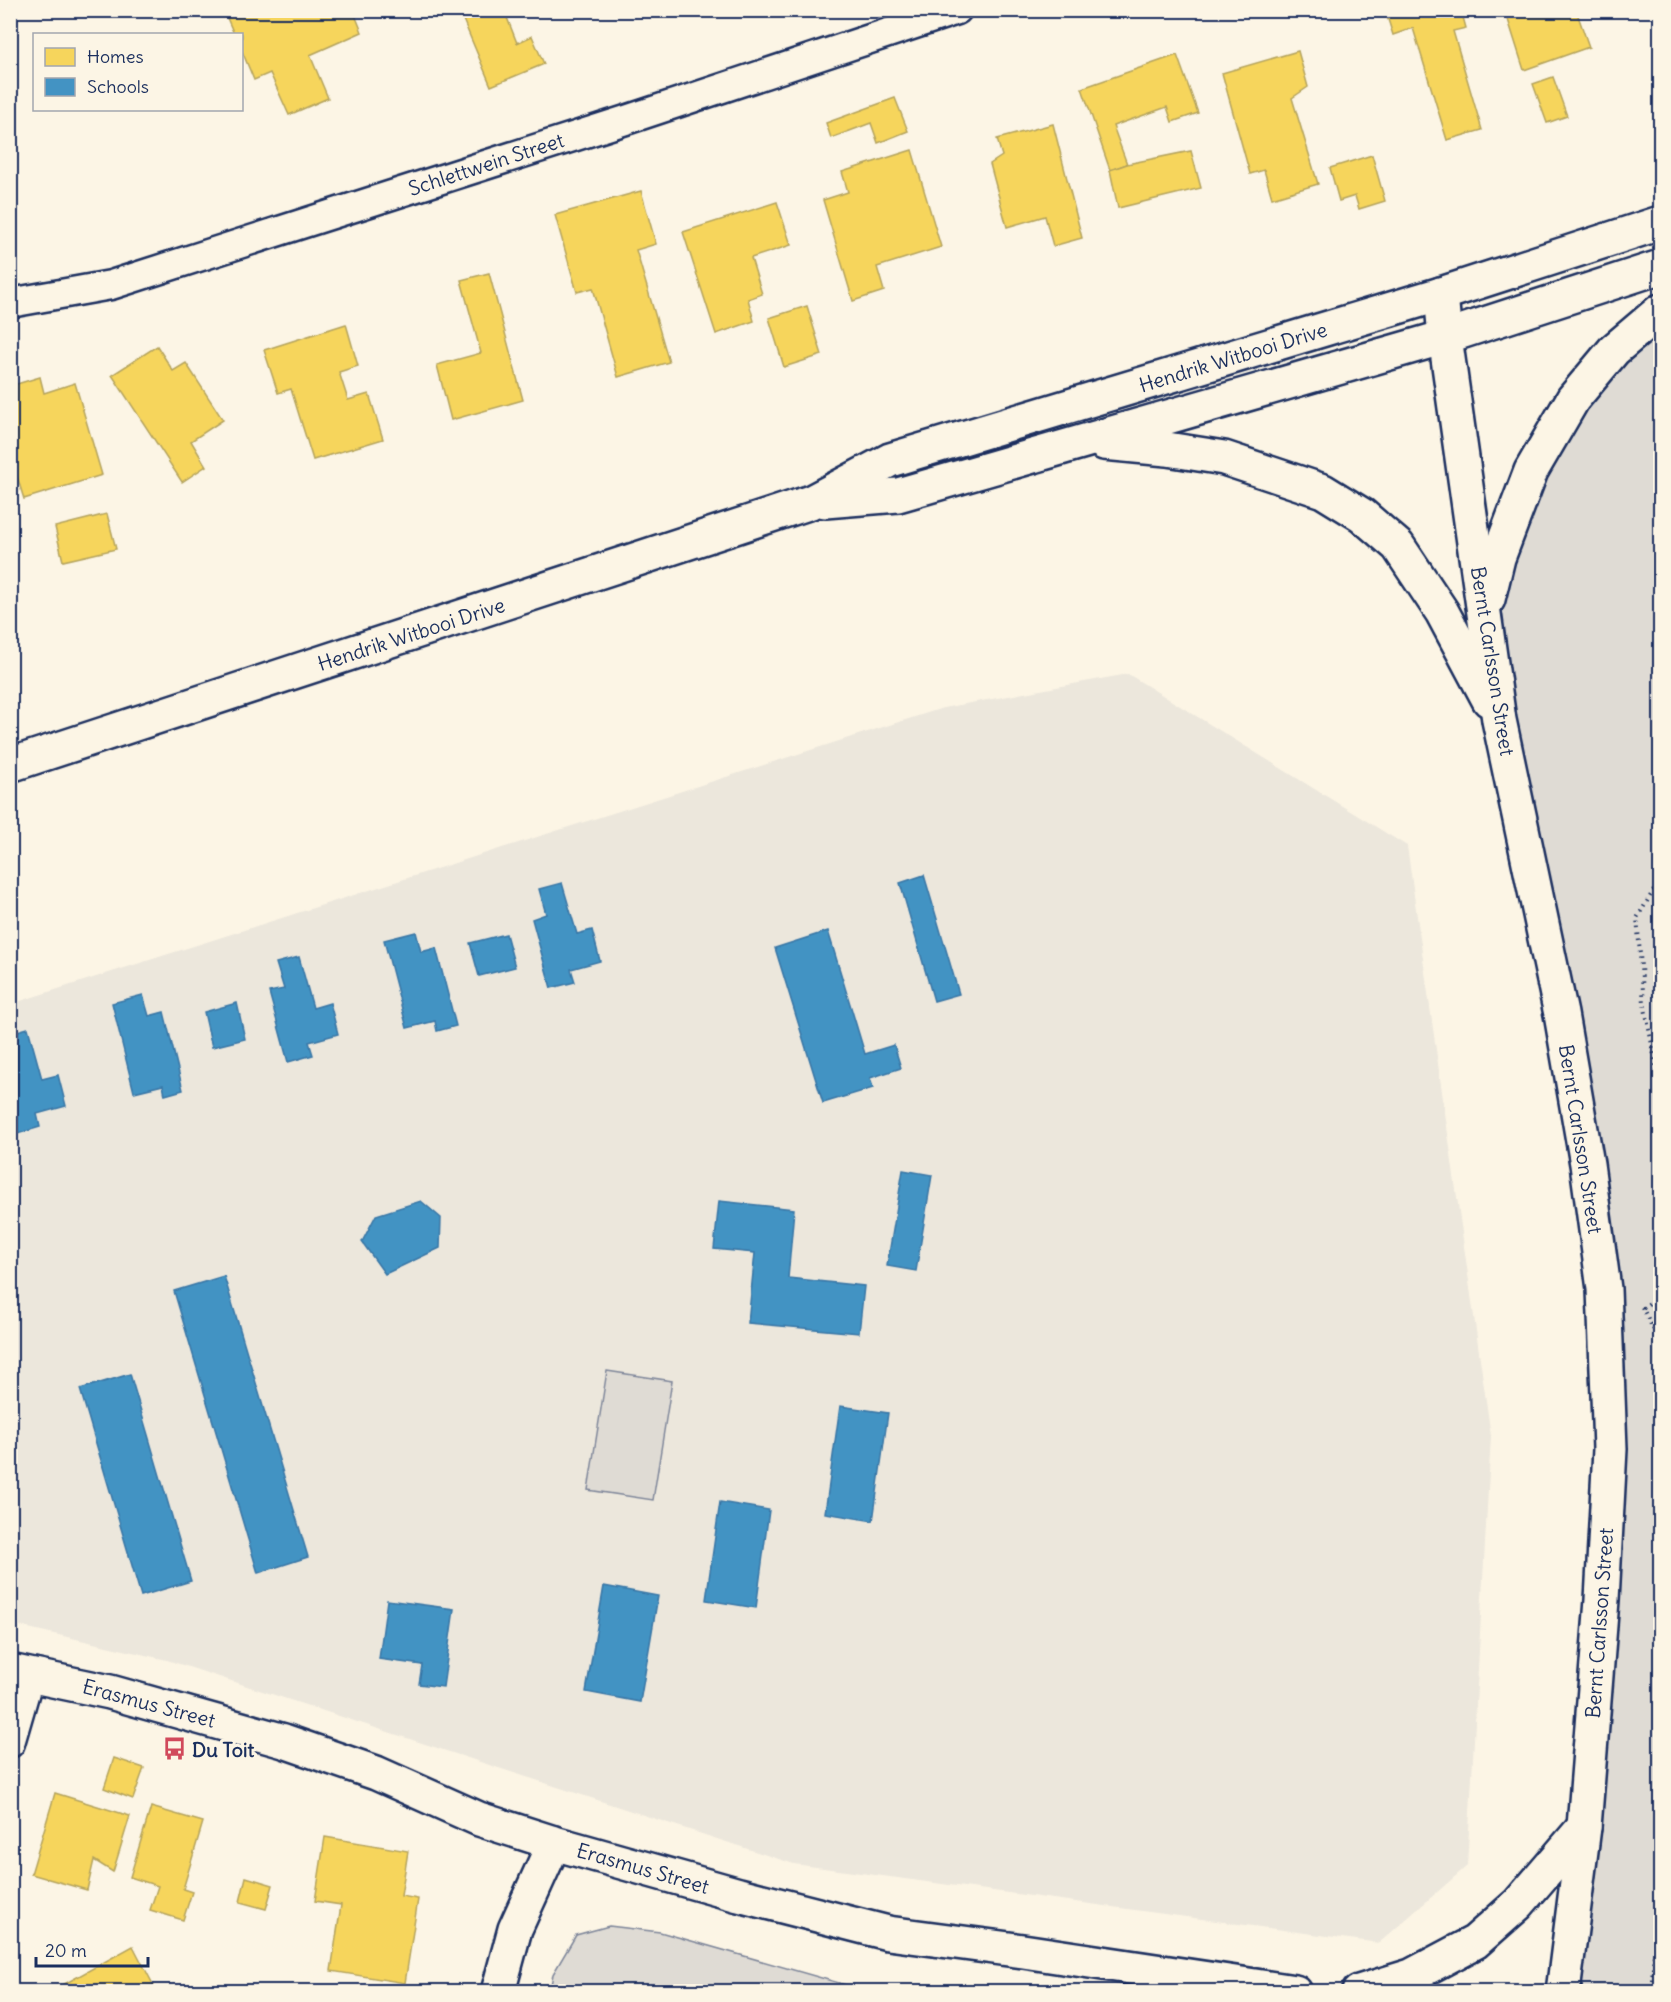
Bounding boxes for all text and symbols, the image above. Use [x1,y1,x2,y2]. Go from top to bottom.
legend [33,33,243,111]
text: Homes [87,45,144,68]
text: Schools [87,75,149,98]
street label: Schlettwein Street [405,127,567,201]
street label: Hendrik Witbooi Drive [1136,316,1330,398]
street label: Bernt Carlsson Street [1466,565,1520,758]
street label: Hendrik Witbooi Drive [314,592,508,676]
street label: Bernt Carlsson Street [1554,1043,1608,1236]
street label: Bernt Carlsson Street [1580,1527,1618,1719]
street label: Erasmus Street [80,1673,218,1733]
bus stop icon: Du Toit [161,1736,187,1762]
place label: Du Toit [192,1737,254,1762]
street label: Erasmus Street [574,1837,712,1899]
scale bar [36,1930,148,1968]
text: 20 m [45,1939,87,1962]

